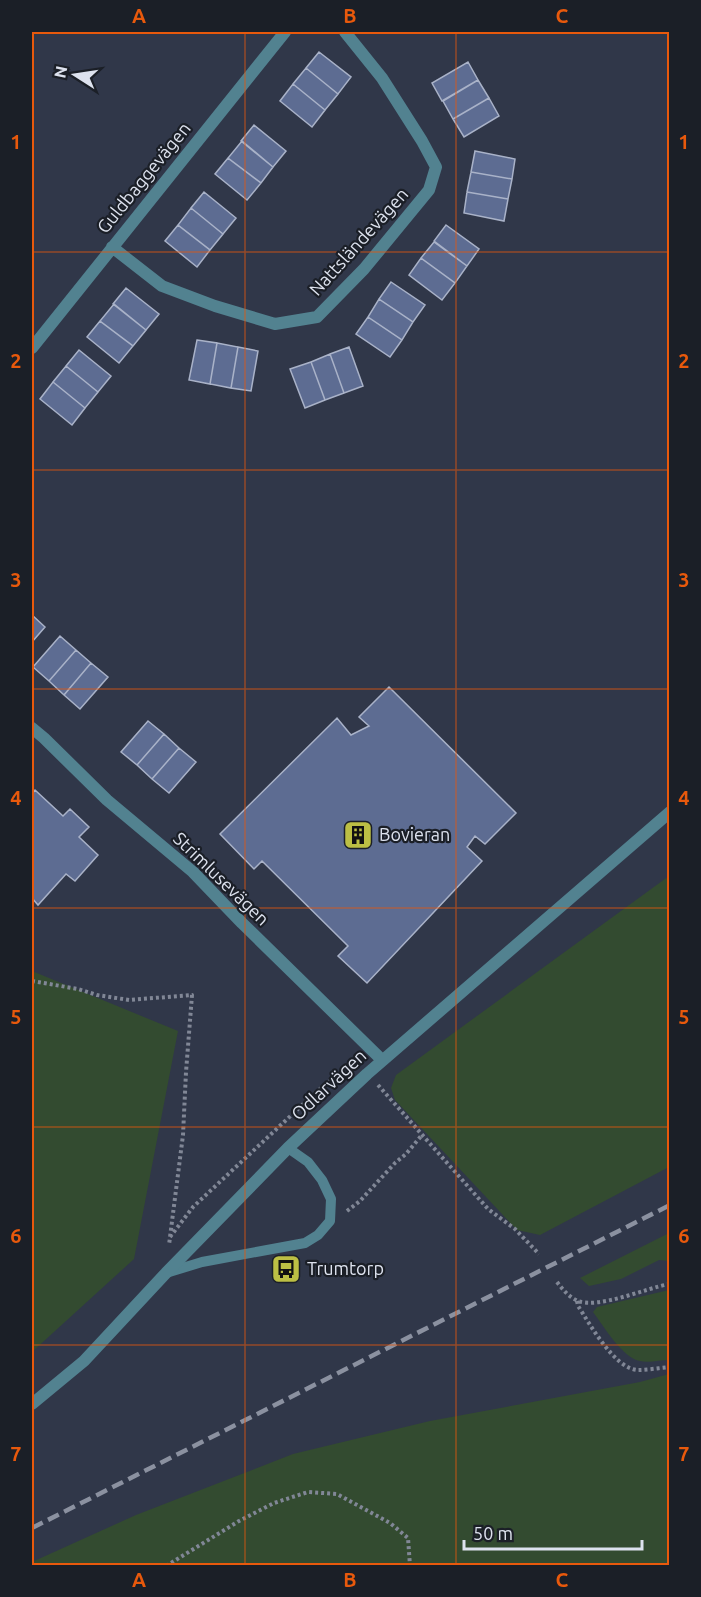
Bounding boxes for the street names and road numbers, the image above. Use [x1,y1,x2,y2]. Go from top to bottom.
street label: Guldbaggevägen [93,118,194,237]
street label: Nattsländevägen [305,184,412,299]
street label: Strimlusevägen [170,828,273,929]
street label: Odlarvägen [287,1045,370,1124]

